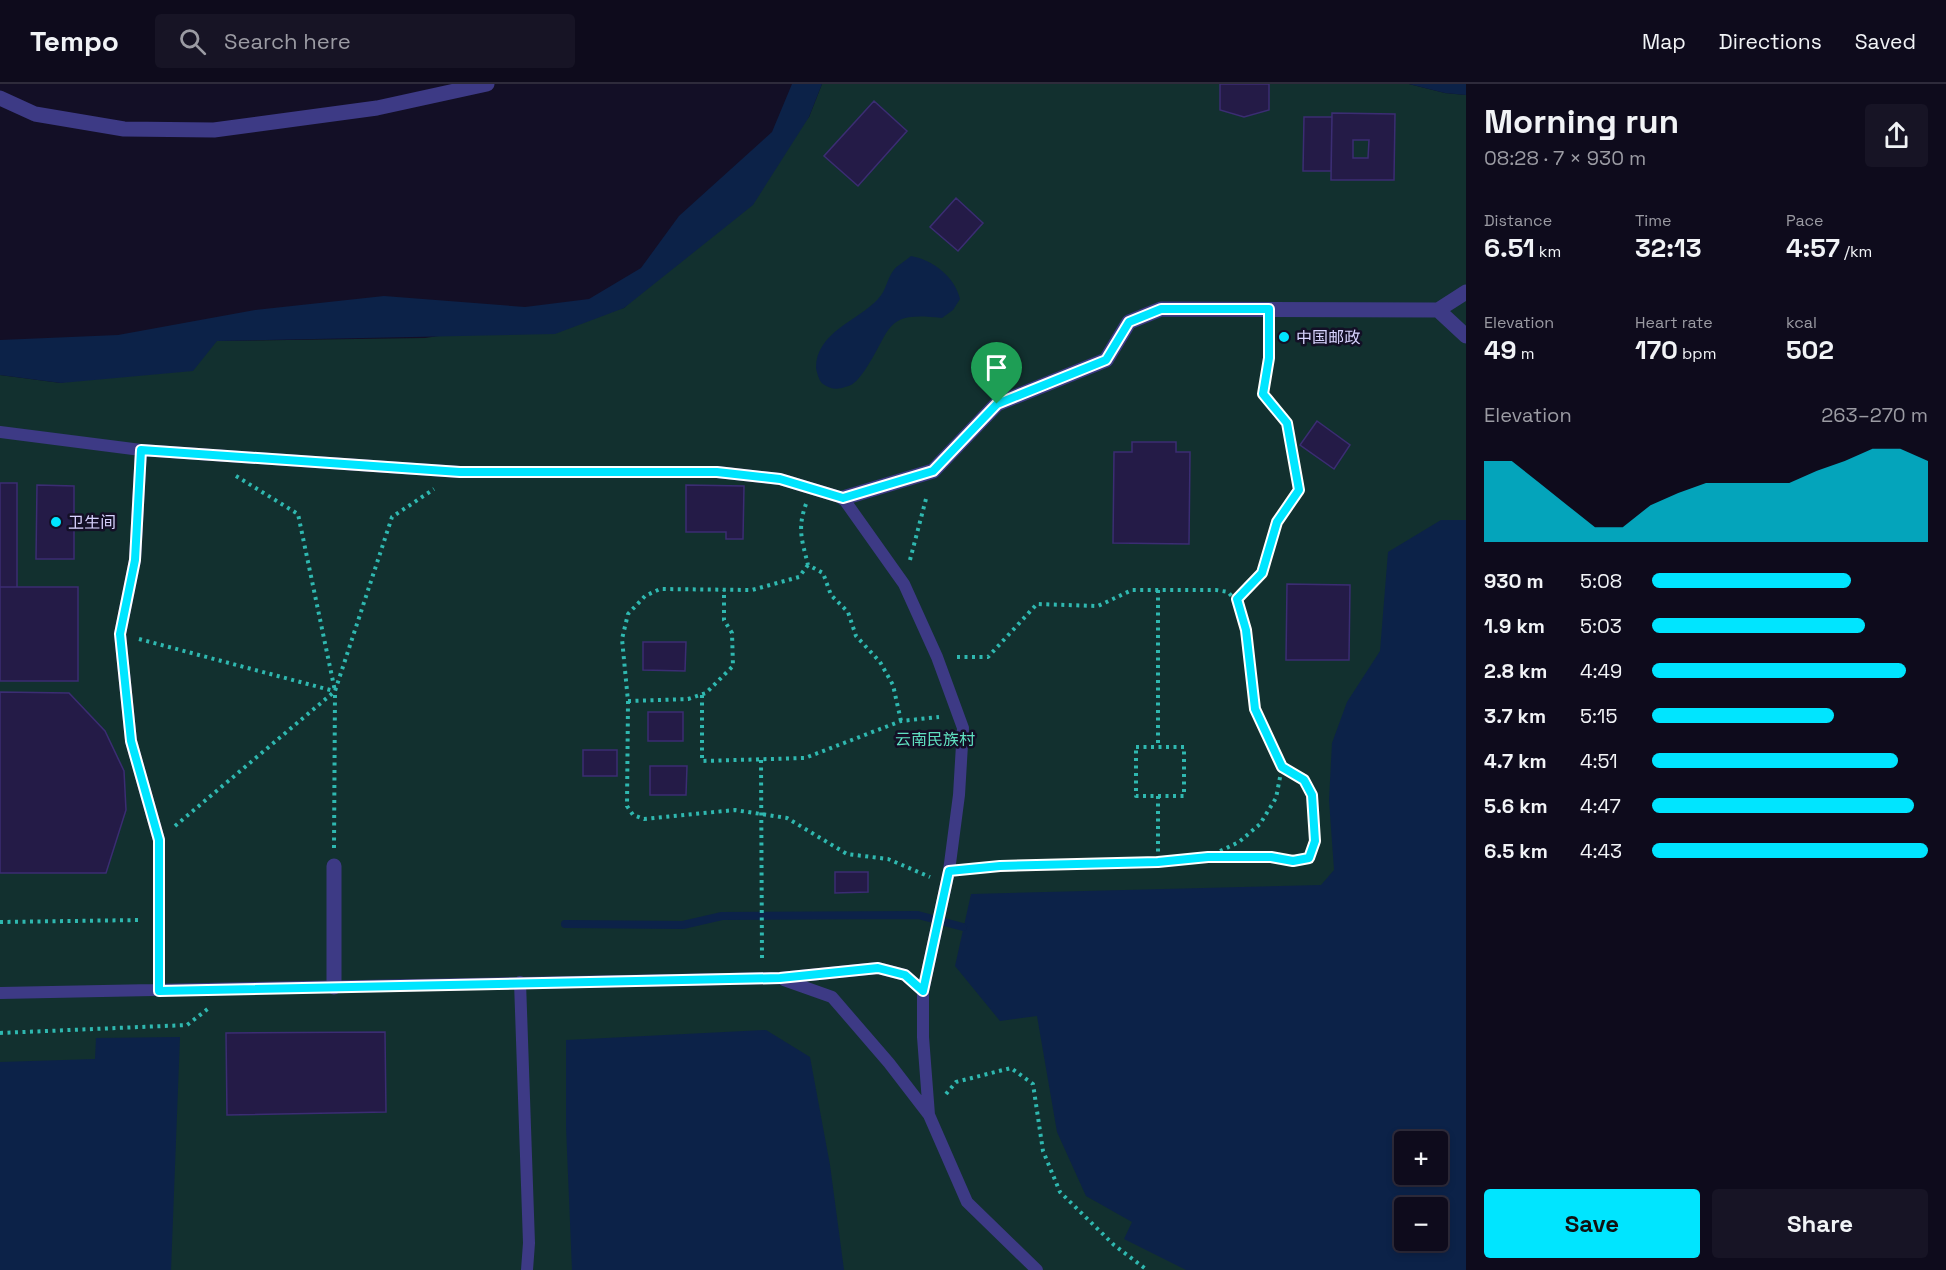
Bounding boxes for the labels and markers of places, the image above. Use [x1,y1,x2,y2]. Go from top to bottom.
place label: 中国邮政 [1296,327,1360,348]
marker: 中国邮政 [1277,330,1291,344]
pin [971,342,1022,404]
place label: 卫生间 [68,512,116,533]
marker: 卫生间 [49,515,63,529]

